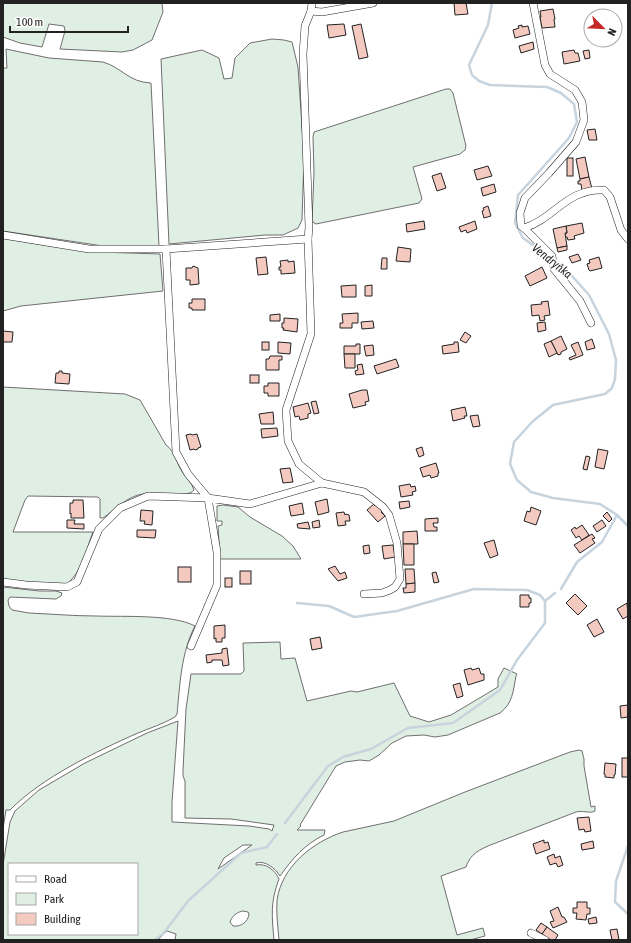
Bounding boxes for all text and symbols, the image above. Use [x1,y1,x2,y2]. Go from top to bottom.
scale bar [10,8,128,34]
north arrow [583,8,623,48]
text: 100 m [16,15,43,29]
text: N [605,27,619,37]
water label: Vendryňka [529,241,575,282]
legend [8,863,138,935]
text: Road [44,872,67,886]
text: Park [44,892,65,906]
text: Building [44,912,82,926]

